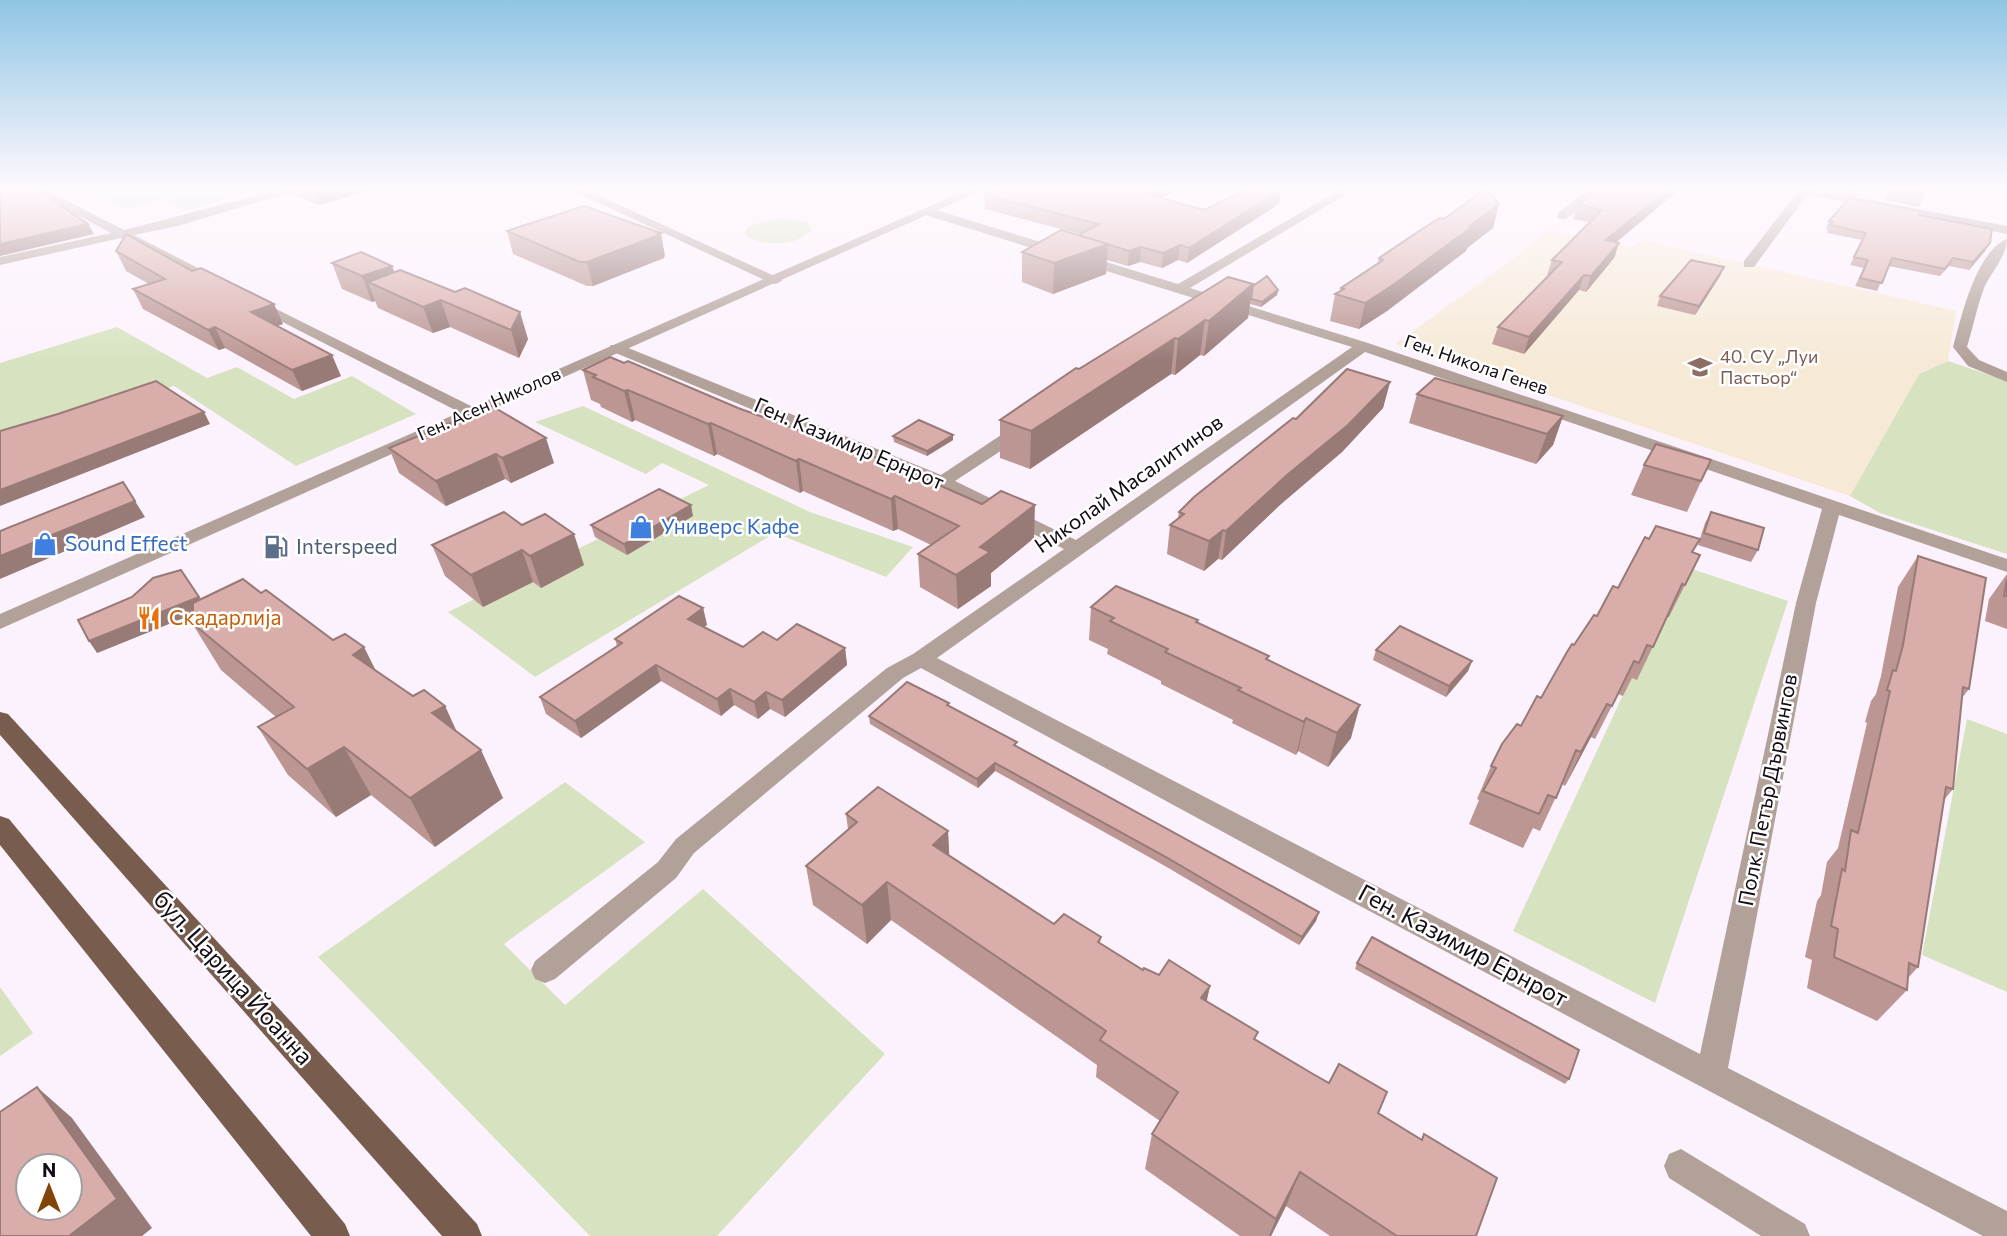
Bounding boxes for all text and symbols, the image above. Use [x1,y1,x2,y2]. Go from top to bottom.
street label: Ген. Никола Генев [1402,329,1551,399]
place label: 40. СУ „Луи Пастьор“ [1720,345,1818,388]
school or university icon: 40. СУ „Луи Пастьор“ [1686,353,1714,381]
street label: Ген. Асен Николов [413,362,564,445]
street label: Ген. Казимир Ернрот [751,391,948,494]
street label: Николай Масалитинов [1029,408,1227,557]
shop icon: Универс Кафе [627,513,655,541]
place label: Универс Кафе [661,513,799,538]
shop icon: Sound Effect [31,530,59,558]
place label: Sound Effect [65,530,188,555]
fuel station icon: Interspeed [262,533,290,561]
place label: Interspeed [296,533,398,558]
restaurant icon: Скадарлиjа [135,604,163,632]
place label: Скадарлиjа [169,604,281,629]
street label: Полк. Петър Дървингов [1732,672,1801,908]
street label: Ген. Казимир Ернрот [1354,877,1573,1012]
street label: бул. Царица Йоанна [148,884,320,1070]
north arrow [14,1152,84,1222]
text: N [42,1158,56,1181]

